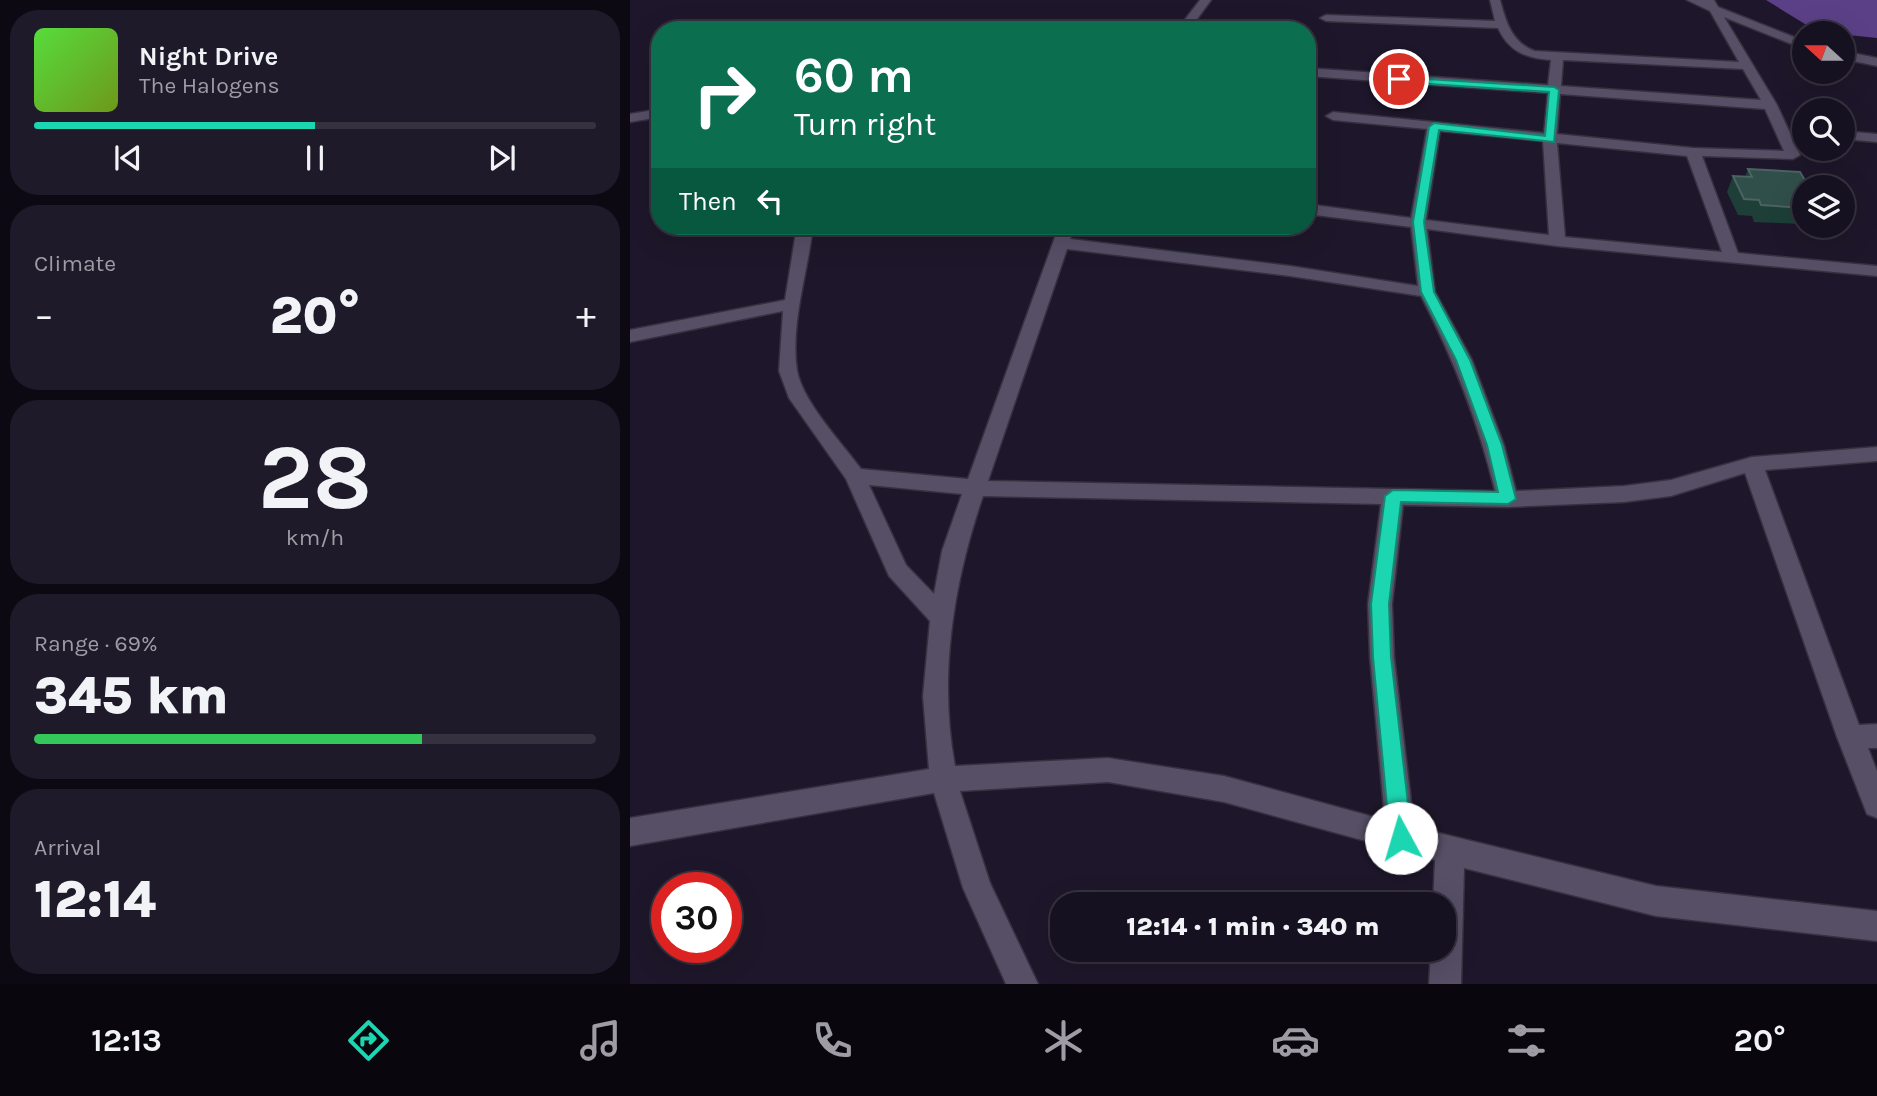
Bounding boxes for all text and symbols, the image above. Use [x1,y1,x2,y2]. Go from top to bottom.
north arrow [1792,21,1855,84]
map controls [1792,21,1855,238]
text: Night Drive [139,41,278,72]
text: 60 m [794,47,914,104]
icon: right [679,49,770,140]
pin [1369,49,1429,109]
icon: arrive [1380,60,1418,98]
text: The Halogens [139,72,279,99]
button: search [1792,98,1855,161]
text: Turn right [794,106,936,143]
icon: previous [109,139,147,177]
icon: pause [296,139,334,177]
icon: next [483,139,521,177]
button: layers [1792,175,1855,238]
icon: left [751,182,789,220]
text: Then [679,186,737,217]
text: Climate [34,250,116,277]
text: 20° [270,285,360,346]
text: − [34,293,54,338]
text: + [576,293,596,338]
text: 28 [258,425,372,531]
text: km/h [286,524,344,551]
text: Range · 69% [34,630,158,657]
text: 345 km [34,665,229,726]
position arrow [1364,801,1438,875]
text: Arrival [34,834,101,861]
text: 12:14 [34,869,156,930]
speed limit sign: 30 [651,872,742,963]
text: 12:14 · 1 min · 340 m [1126,911,1380,942]
icon: directions [344,1016,393,1065]
icon: music [576,1016,625,1065]
icon: phone [808,1016,857,1065]
icon: climate [1039,1016,1088,1065]
icon: car [1271,1016,1320,1065]
icon: filters [1502,1016,1551,1065]
text: 12:13 [91,1022,162,1059]
text: 20° [1734,1022,1786,1059]

